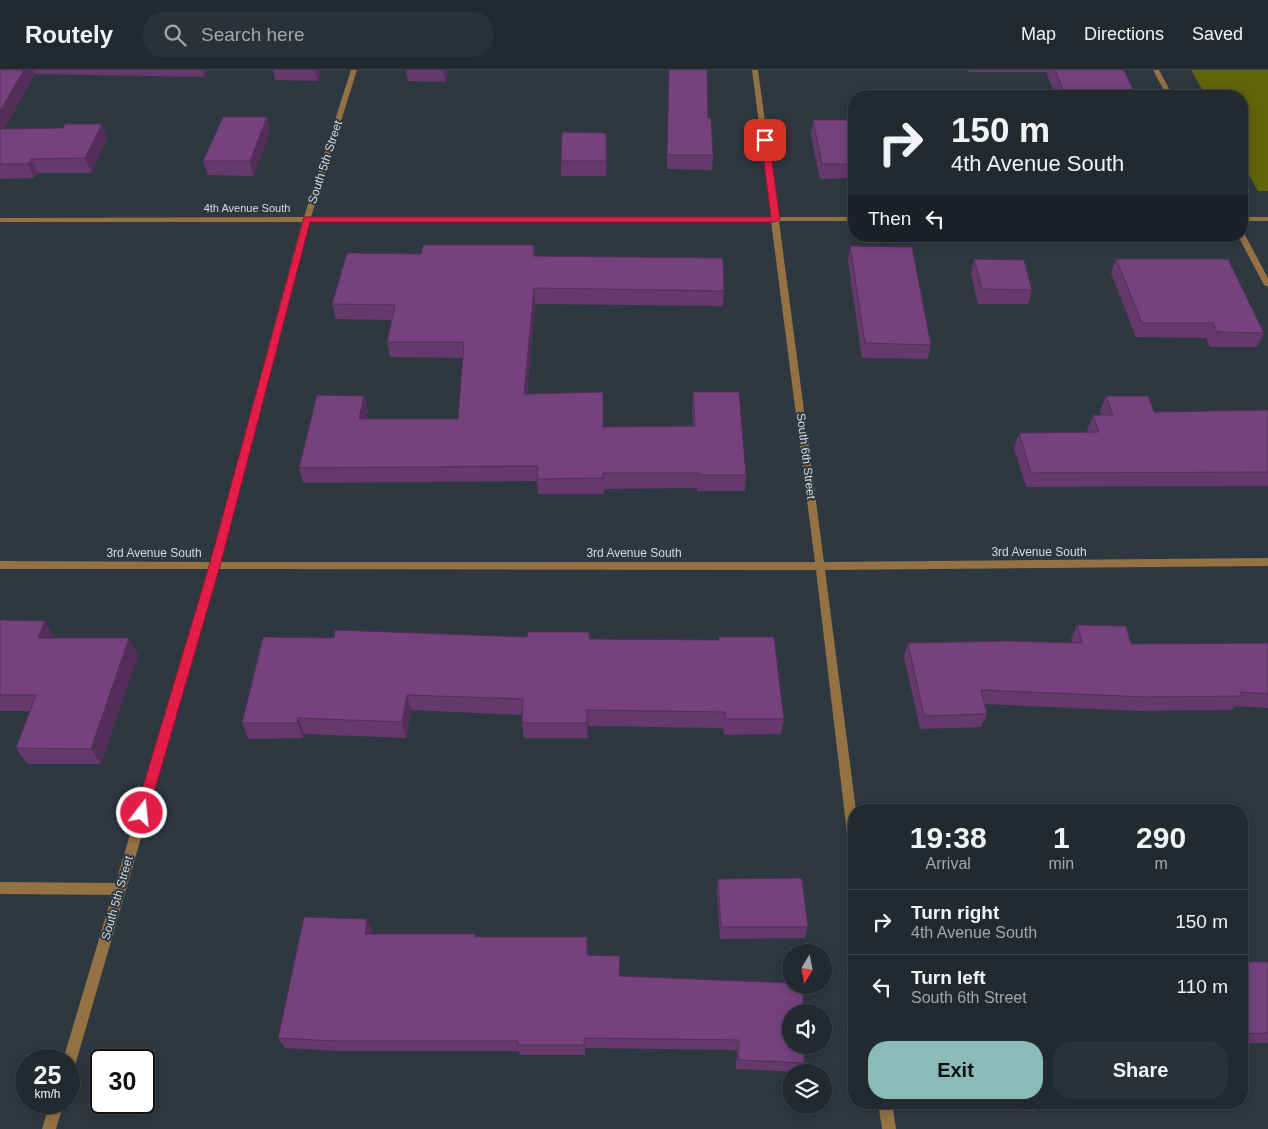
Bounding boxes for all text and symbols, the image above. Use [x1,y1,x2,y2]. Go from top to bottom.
search box [143,12,493,57]
text: Routely [25,21,113,48]
icon: search [161,21,189,49]
text: Search here [201,24,305,45]
text: Map [1021,24,1056,44]
text: Directions [1084,24,1164,44]
text: Saved [1192,24,1243,44]
icon: right [868,110,933,175]
text: 150 m [951,110,1050,149]
street label: South 5th Street [305,118,345,205]
pin [744,119,786,161]
icon: arrive [751,126,779,154]
text: 4th Avenue South [951,151,1124,176]
street label: 4th Avenue South [204,202,290,214]
icon: left [921,205,949,233]
text: Then [868,208,911,229]
street label: South 6th Street [794,412,818,501]
street label: 3rd Avenue South [991,545,1087,559]
street label: 3rd Avenue South [106,546,202,560]
street label: 3rd Avenue South [586,546,682,560]
position arrow [115,786,167,838]
text: 19:38 [910,821,987,854]
text: 1 [1053,821,1070,854]
text: 290 [1136,821,1186,854]
street label: South 5th Street [98,854,136,942]
text: Arrival [926,855,971,872]
text: min [1048,855,1074,872]
text: m [1154,855,1168,872]
text: Turn right [911,902,999,923]
icon: right [868,908,896,936]
text: 150 m [1175,911,1228,932]
text: 4th Avenue South [911,924,1037,941]
north arrow [782,944,832,994]
map controls [782,944,832,1114]
text: Turn left [911,967,986,988]
icon: left [868,973,896,1001]
text: 110 m [1177,976,1228,997]
text: South 6th Street [911,989,1027,1006]
button: sound [782,1004,832,1054]
button: Exit [868,1041,1043,1099]
button: Share [1053,1041,1228,1099]
speed limit sign: 30 [90,1049,155,1114]
text: 25 [34,1061,61,1089]
button: layers [782,1064,832,1114]
text: km/h [34,1087,61,1101]

